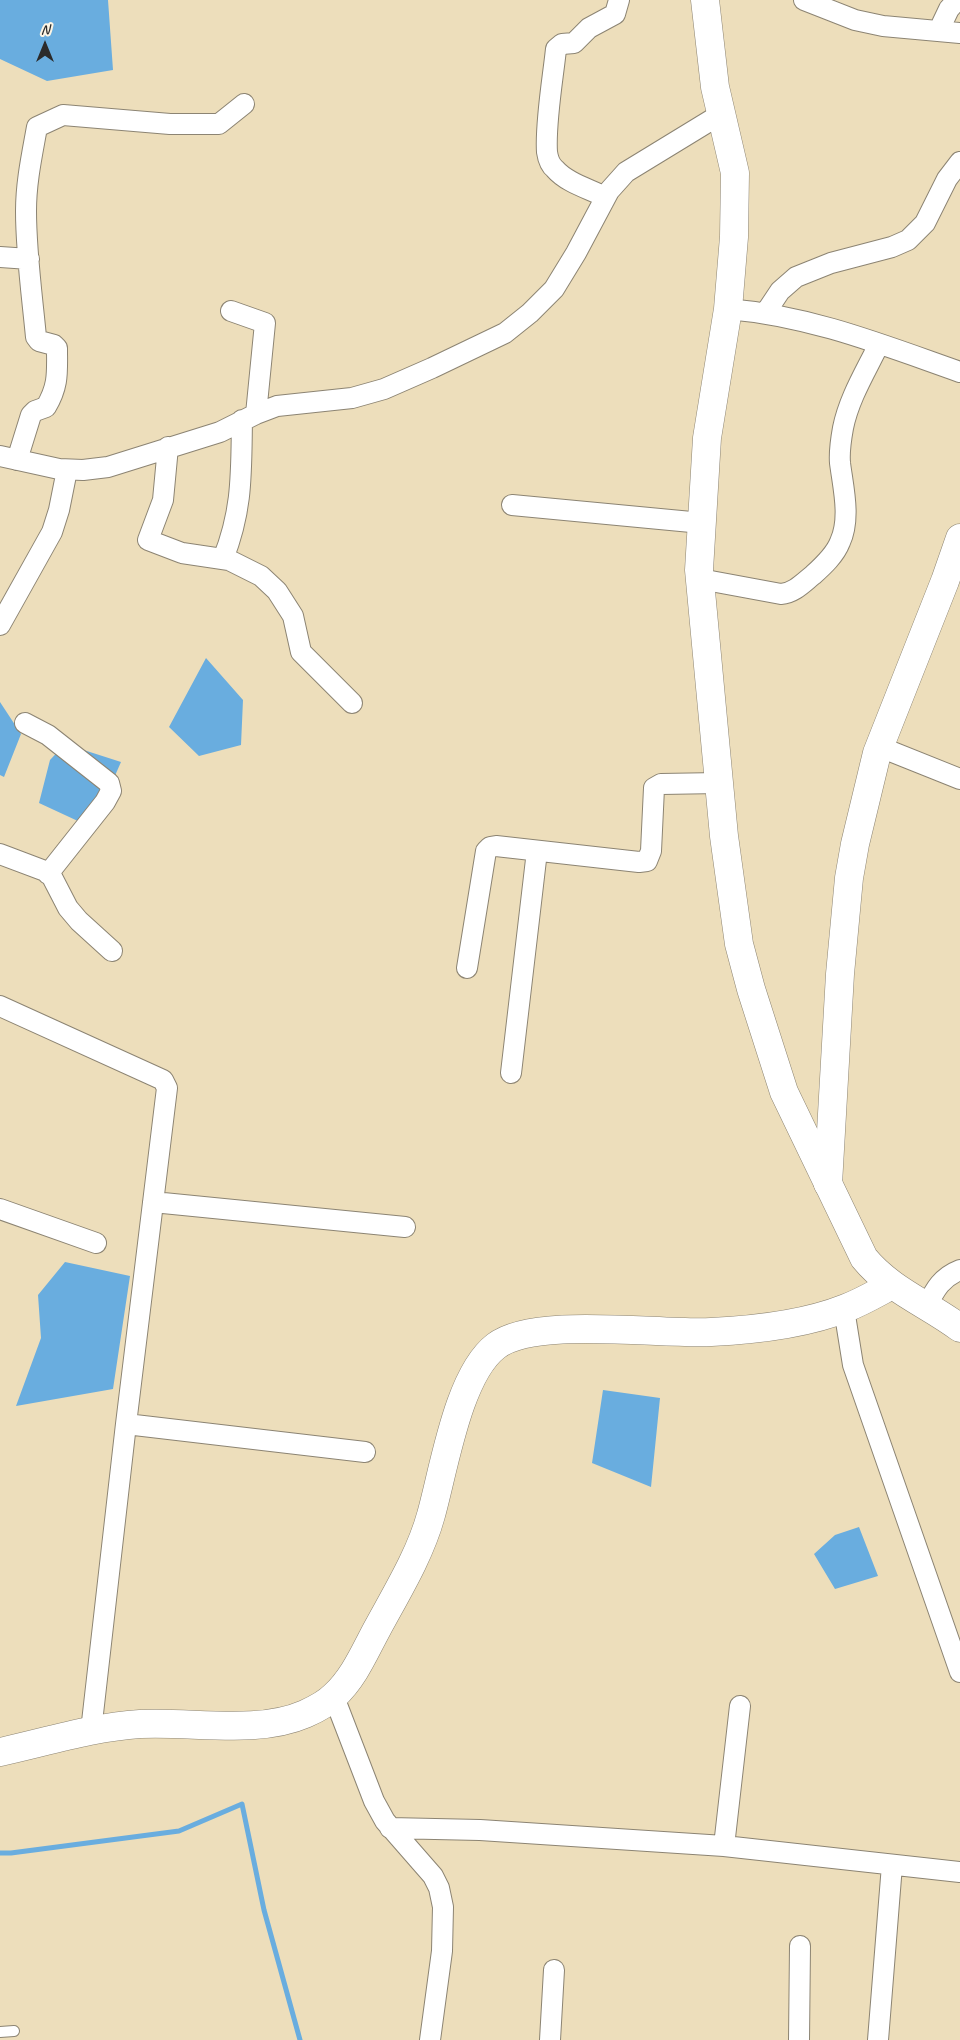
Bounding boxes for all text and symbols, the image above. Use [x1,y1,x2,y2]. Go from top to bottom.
north arrow [20,20,70,70]
text: N [41,21,49,38]

